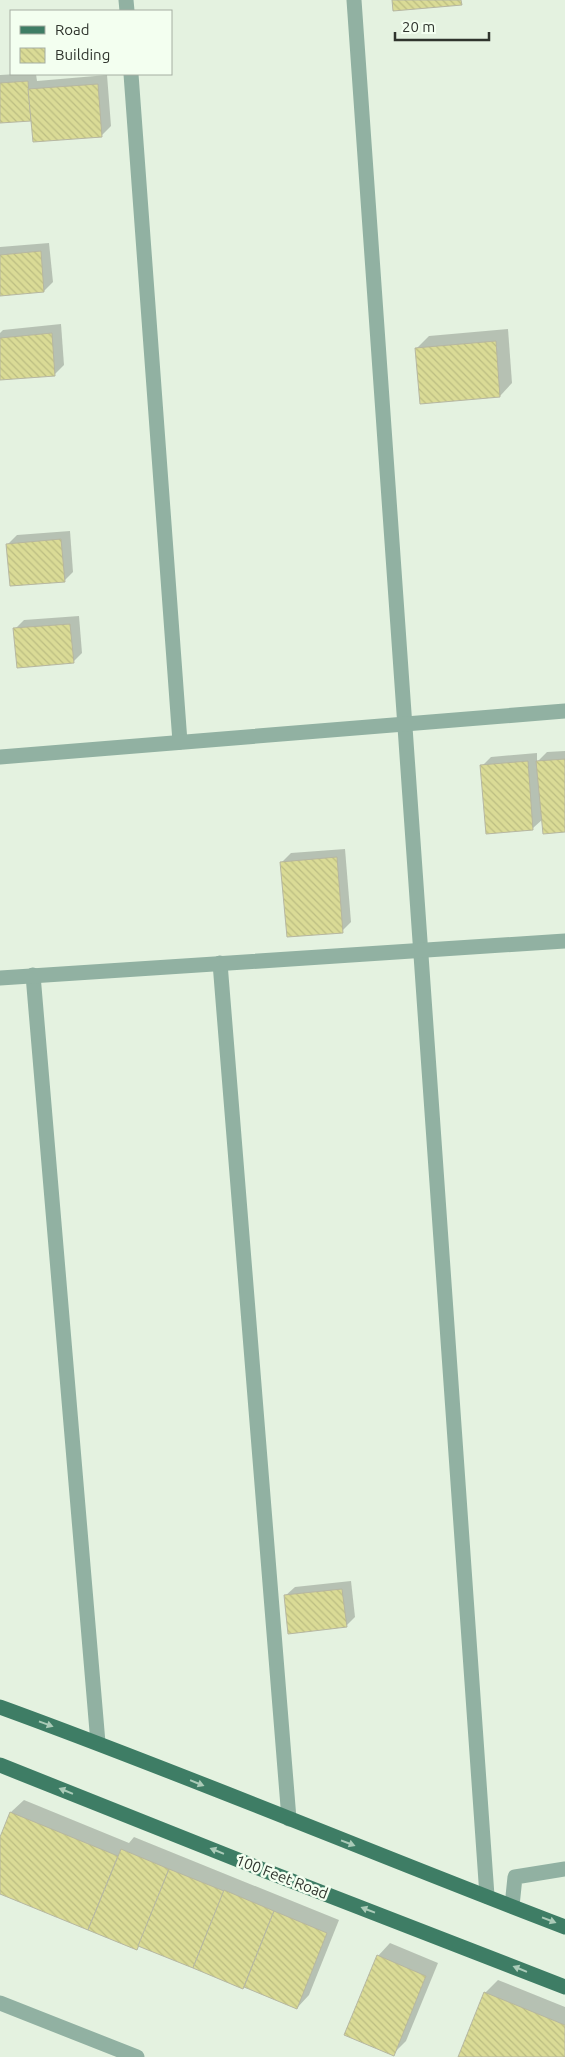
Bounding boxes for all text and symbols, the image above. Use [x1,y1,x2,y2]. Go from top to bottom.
legend [10,10,172,75]
scale bar [395,10,489,42]
text: 20 m [402,18,435,35]
text: Road [55,21,90,38]
text: Building [55,46,110,63]
one-way arrow [39,1720,54,1728]
one-way arrow [190,1779,204,1787]
one-way arrow [58,1787,73,1795]
one-way arrow [341,1839,355,1847]
one-way arrow [210,1847,224,1855]
street label: 100 Feet Road [234,1851,331,1902]
one-way arrow [360,1906,375,1914]
one-way arrow [541,1917,556,1924]
one-way arrow [512,1965,527,1973]

